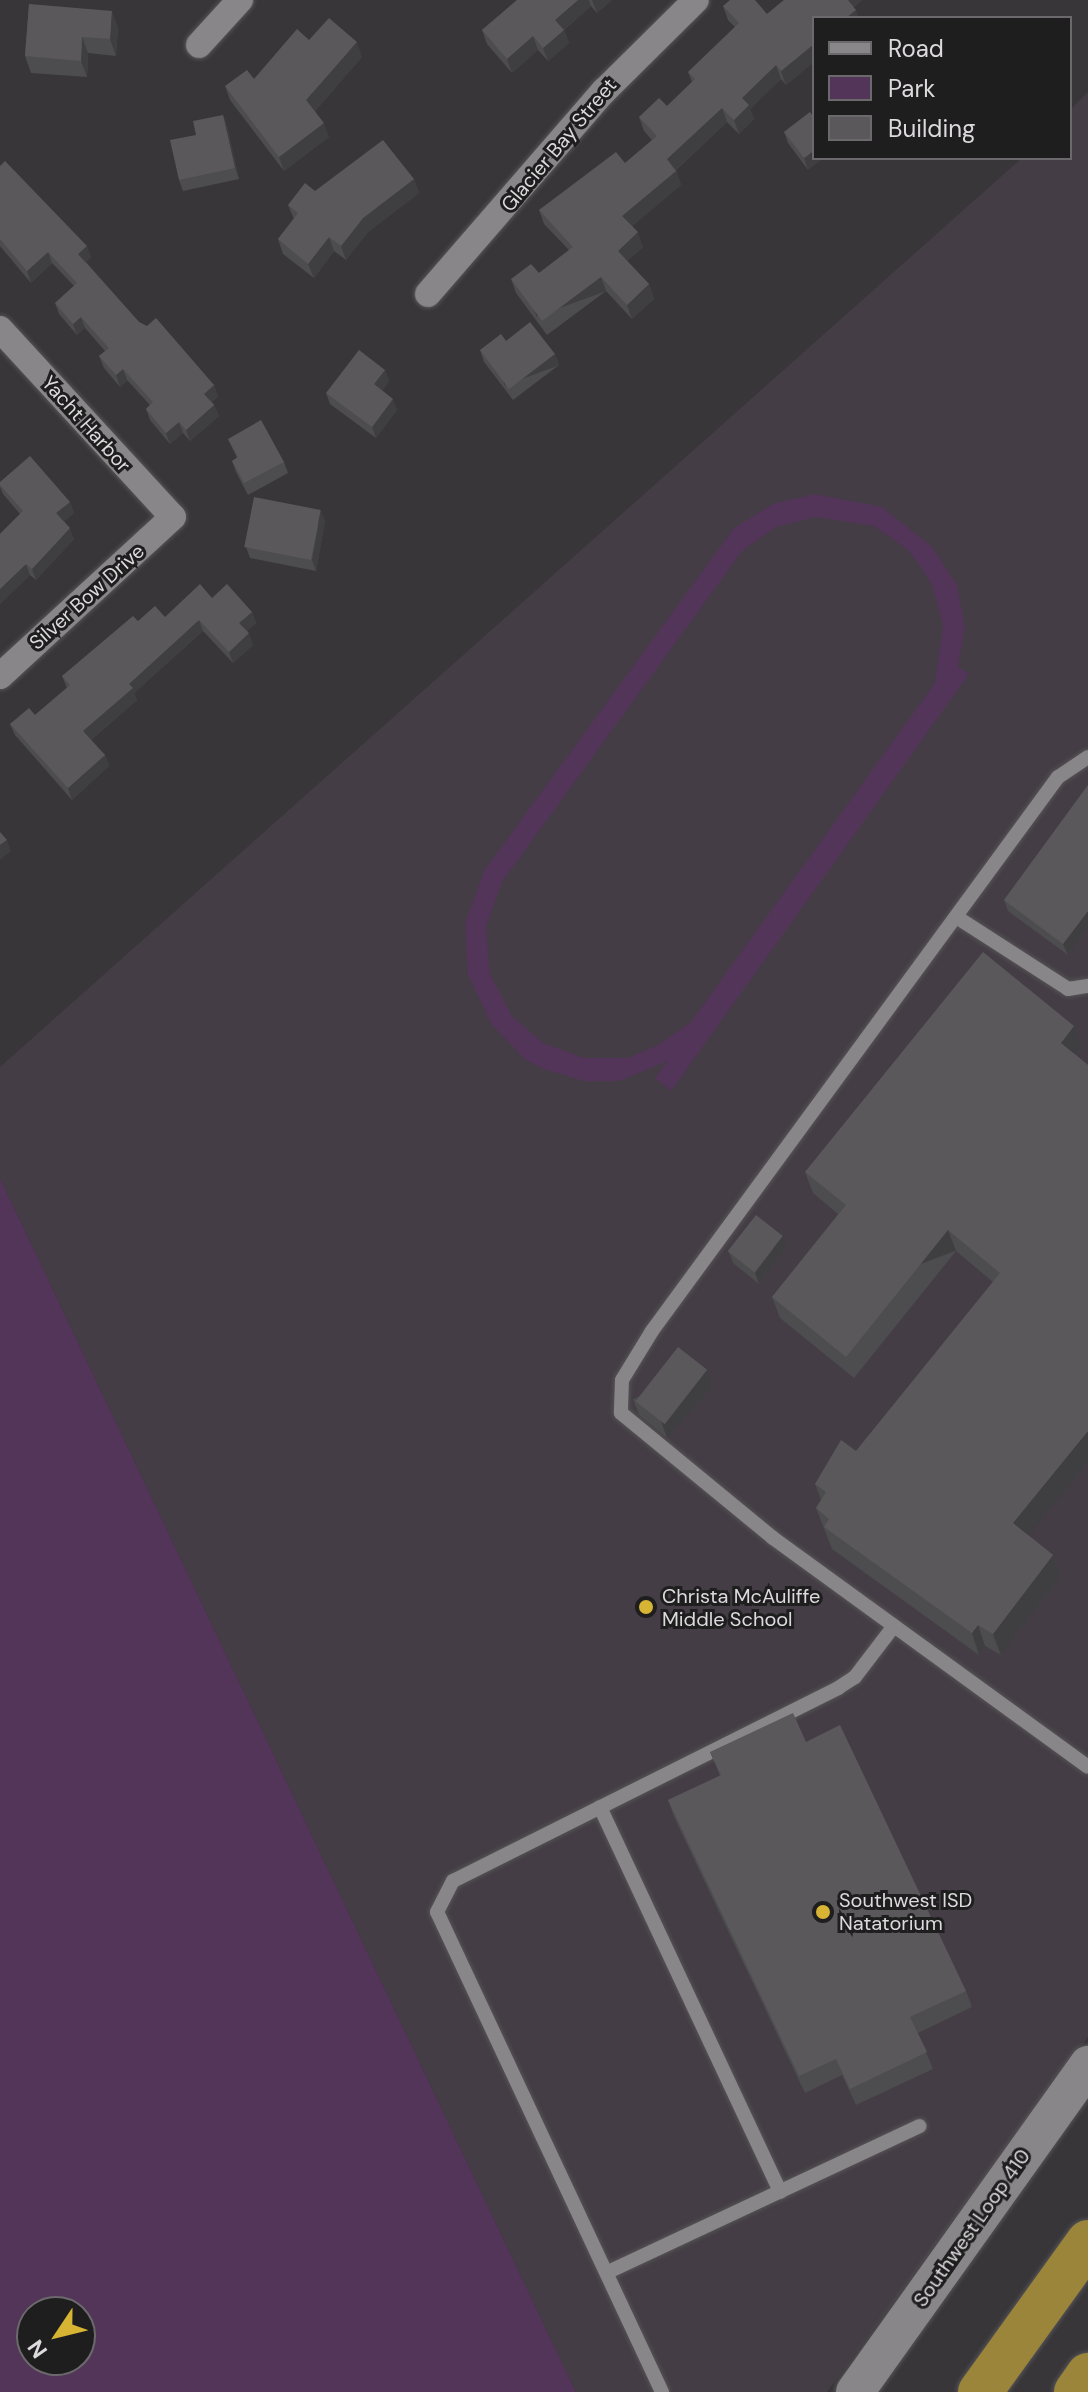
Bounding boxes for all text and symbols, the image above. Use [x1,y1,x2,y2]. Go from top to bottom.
legend [812,16,1072,160]
text: Road [888,33,944,64]
street label: Glacier Bay Street [496,73,622,217]
text: Park [888,73,935,104]
text: Building [888,113,975,144]
street label: Yacht Harbor [37,371,135,477]
street label: Silver Bow Drive [25,539,149,655]
place label: Christa McAuliffe Middle School [662,1584,820,1631]
marker: Christa McAuliffe Middle School [637,1598,655,1616]
place label: Southwest ISD Natatorium [839,1888,972,1935]
marker: Southwest ISD Natatorium [814,1903,832,1921]
street label: Southwest Loop 410 [909,2145,1035,2311]
north arrow [16,2296,96,2376]
text: N [21,2334,54,2364]

